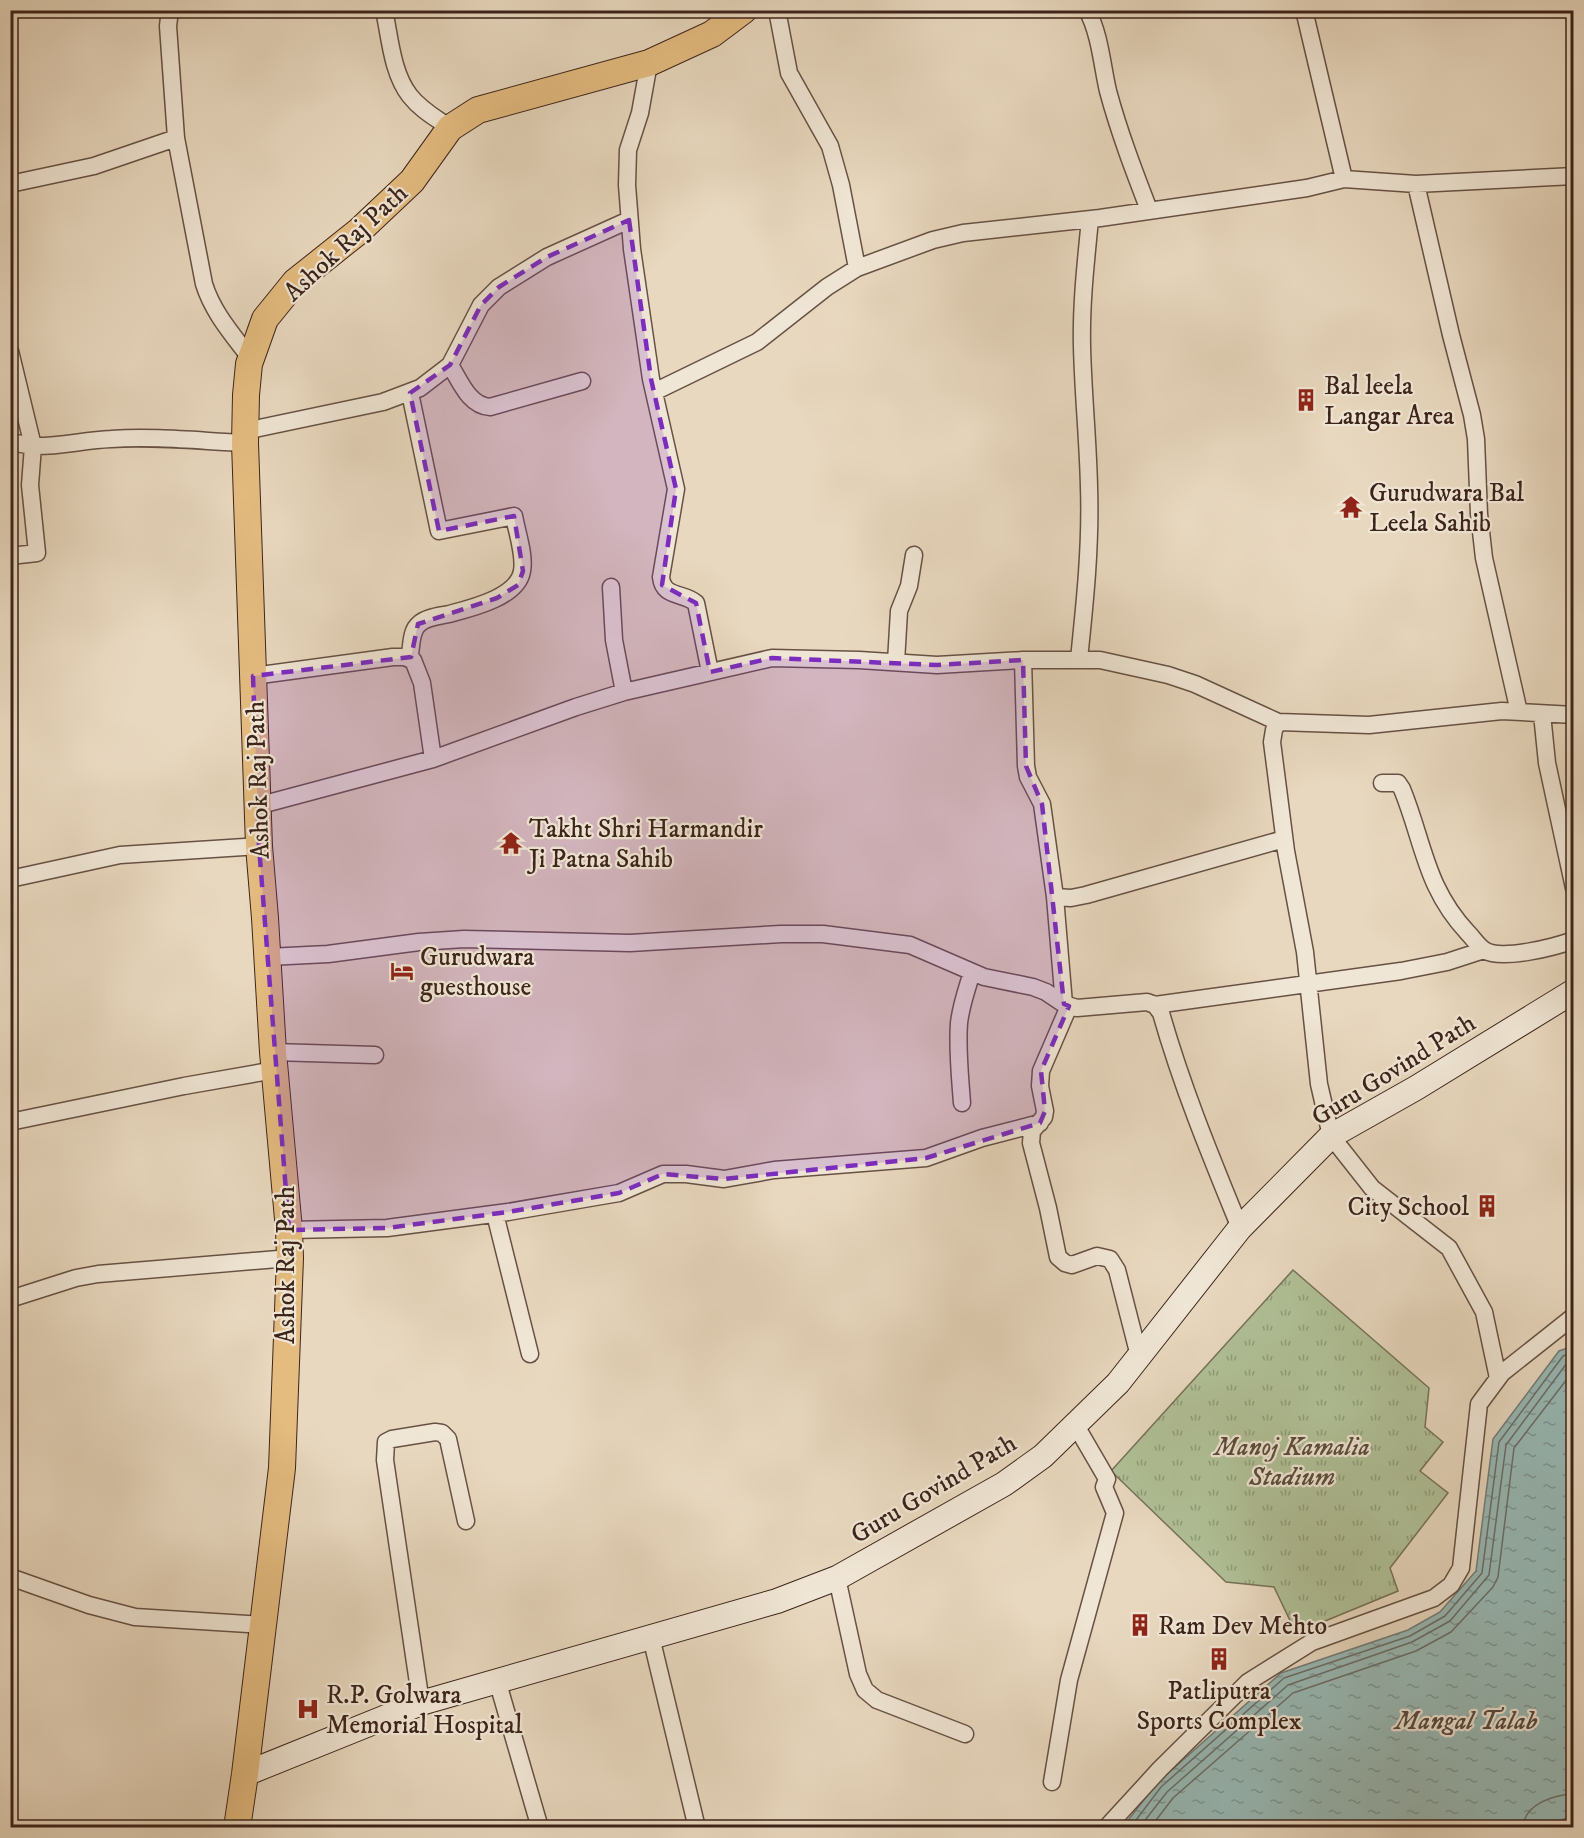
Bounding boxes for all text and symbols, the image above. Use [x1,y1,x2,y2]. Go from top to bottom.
street label: Ashok Raj Path [277,177,415,309]
place label: Bal leela Langar Area [1324,370,1454,433]
building icon: Bal leela Langar Area [1293,387,1319,413]
place label: Gurudwara Bal Leela Sahib [1369,477,1524,540]
temple icon: Gurudwara Bal Leela Sahib [1338,494,1364,520]
street label: Ashok Raj Path [239,700,278,860]
place label: Takht Shri Harmandir Ji Patna Sahib [527,813,763,876]
temple icon: Takht Shri Harmandir Ji Patna Sahib [498,830,524,856]
place label: Gurudwara guesthouse [420,941,534,1004]
hotel icon: Gurudwara guesthouse [389,958,415,984]
street label: Guru Govind Path [1305,1006,1482,1134]
street label: Ashok Raj Path [270,1186,303,1344]
place label: City School [1348,1191,1469,1224]
building icon: City School [1474,1193,1500,1219]
street label: Guru Govind Path [845,1427,1023,1552]
park label: Manoj Kamalia Stadium [1212,1431,1370,1494]
place label: Ram Dev Mehto [1158,1610,1327,1643]
building icon: Ram Dev Mehto [1127,1612,1153,1638]
building icon: Patliputra Sports Complex [1206,1646,1232,1672]
place label: Patliputra Sports Complex [1136,1675,1302,1738]
place label: R.P. Golwara Memorial Hospital [326,1679,523,1742]
hospital icon: R.P. Golwara Memorial Hospital [295,1696,321,1722]
water label: Mangal Talab [1393,1704,1538,1738]

